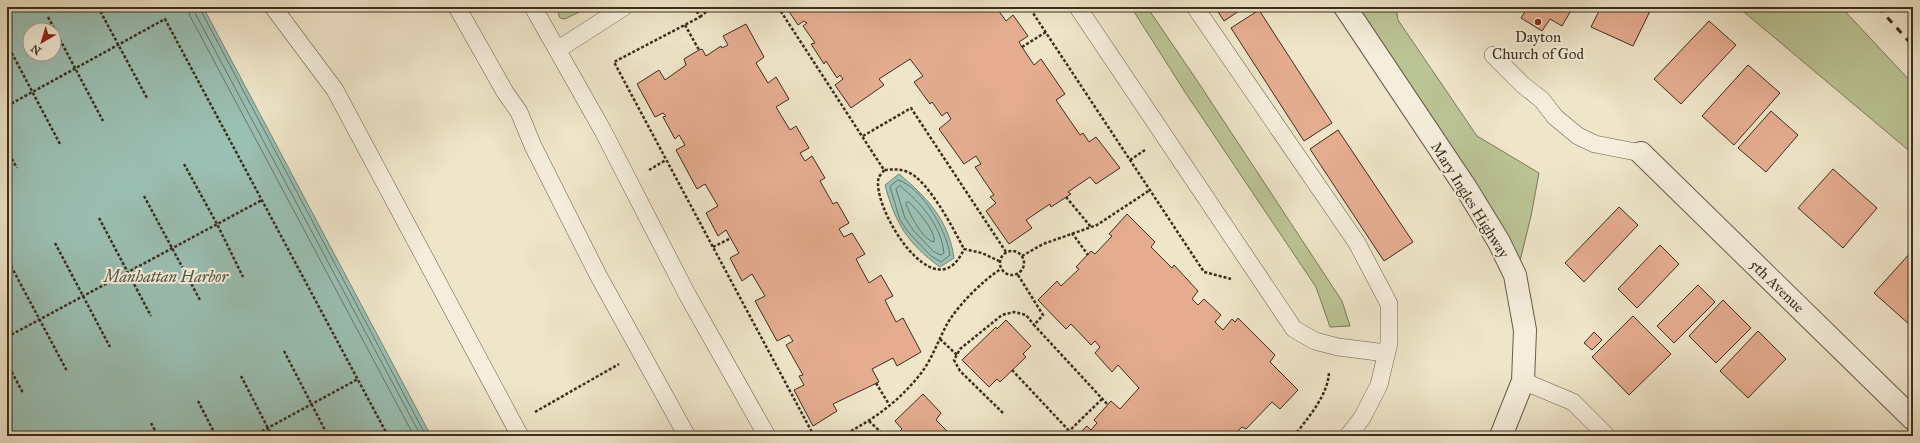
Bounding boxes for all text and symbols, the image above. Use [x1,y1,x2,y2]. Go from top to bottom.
marker: Dayton Church of God [1533,17,1543,27]
north arrow [22,22,62,62]
place label: Dayton Church of God [1492,28,1584,63]
text: N [28,41,44,57]
street label: Mary Ingles Highway [1427,139,1513,262]
street label: 5th Avenue [1746,256,1808,316]
water label: Manhattan Harbor [102,267,229,286]

